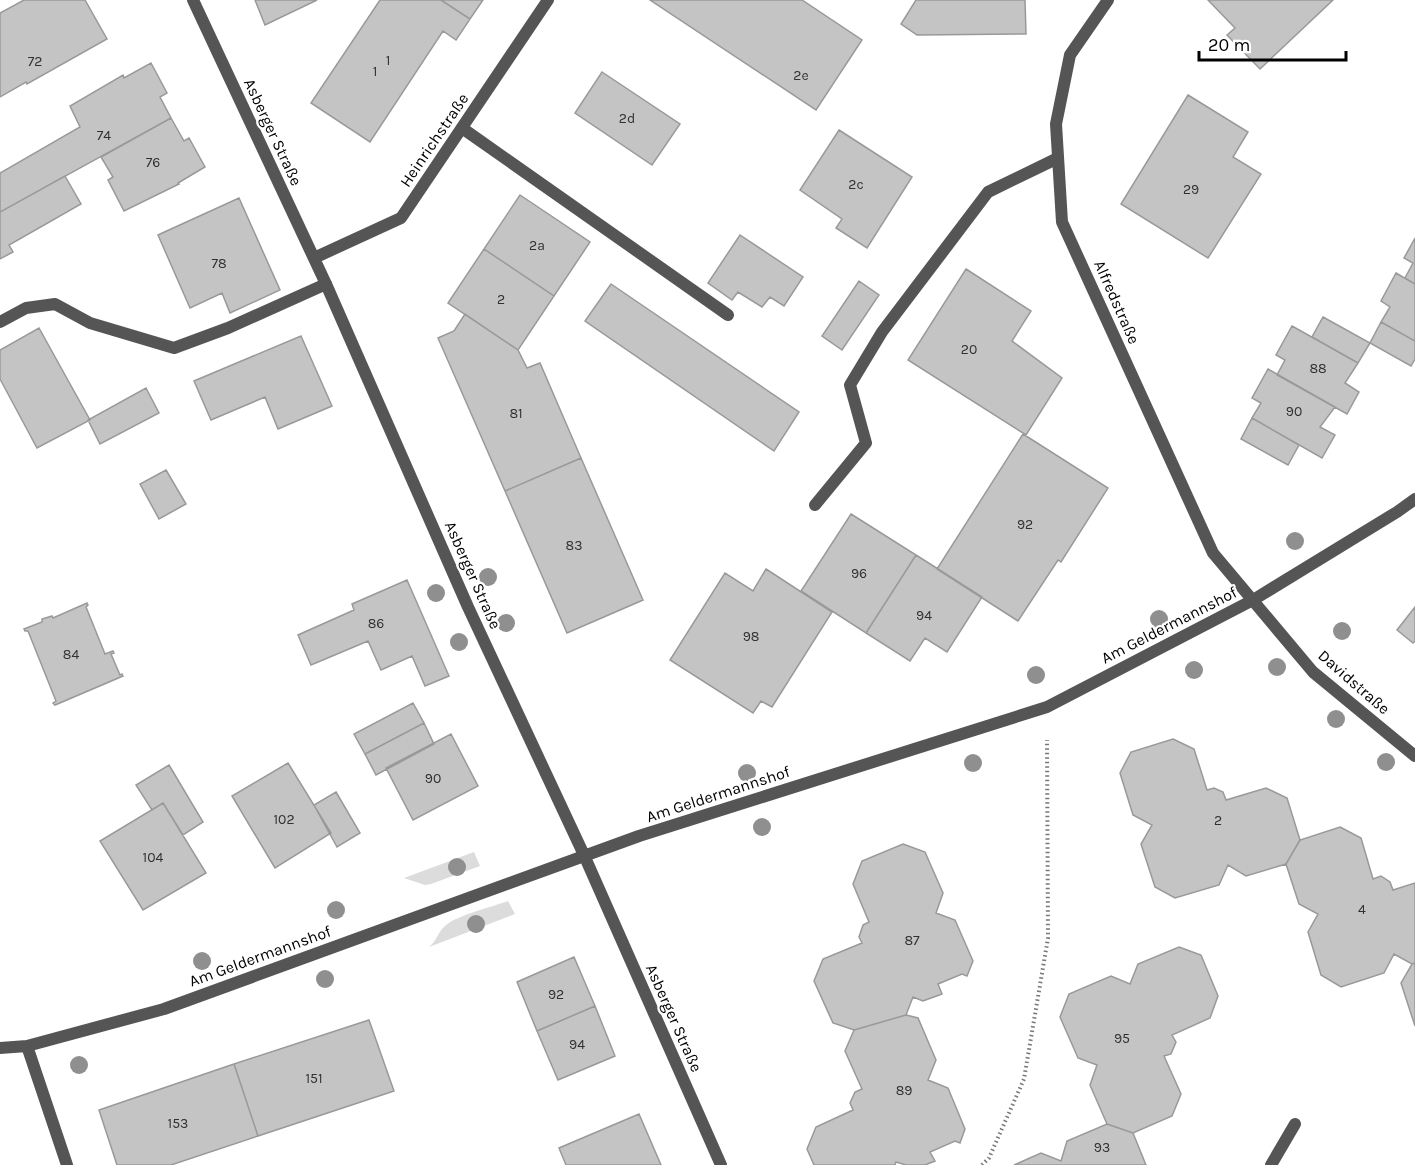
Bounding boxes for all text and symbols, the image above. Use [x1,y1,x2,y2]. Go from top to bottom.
scale bar [1199,24,1346,62]
text: 20 m [1208,34,1250,56]
house number: 1 [386,52,390,69]
house number: 72 [28,53,42,70]
house number: 1 [373,63,377,80]
house number: 2e [793,67,809,84]
street label: Asberger Straße [240,75,306,189]
street label: Heinrichstraße [396,90,472,190]
house number: 2d [619,110,635,127]
house number: 74 [97,127,111,144]
house number: 76 [146,154,160,171]
house number: 2c [848,176,864,193]
house number: 29 [1183,181,1199,198]
house number: 2a [529,237,545,254]
house number: 78 [211,255,227,272]
street label: Alfredstraße [1090,257,1144,347]
house number: 2 [497,291,505,308]
house number: 20 [961,341,977,358]
house number: 88 [1309,360,1327,377]
house number: 90 [1286,403,1302,420]
house number: 81 [509,405,523,422]
house number: 92 [1017,516,1033,533]
street label: Asberger Straße [441,518,505,632]
house number: 83 [566,537,582,554]
house number: 96 [851,565,867,582]
street label: Am Geldermannshof [1098,582,1241,667]
house number: 94 [916,607,932,624]
house number: 86 [368,615,384,632]
house number: 98 [743,628,759,645]
house number: 84 [63,646,79,663]
street label: Davidstraße [1314,646,1394,718]
street label: Am Geldermannshof [644,762,793,826]
house number: 90 [425,770,441,787]
house number: 102 [273,811,295,828]
house number: 2 [1214,812,1222,829]
house number: 104 [143,849,164,866]
house number: 4 [1358,901,1366,918]
street label: Am Geldermannshof [186,921,334,991]
house number: 87 [904,932,920,949]
street label: Asberger Straße [642,961,706,1075]
house number: 92 [548,986,564,1003]
house number: 95 [1114,1030,1130,1047]
house number: 94 [569,1036,585,1053]
house number: 151 [305,1070,323,1087]
house number: 89 [896,1082,912,1099]
house number: 153 [168,1115,188,1132]
house number: 93 [1094,1139,1110,1156]

